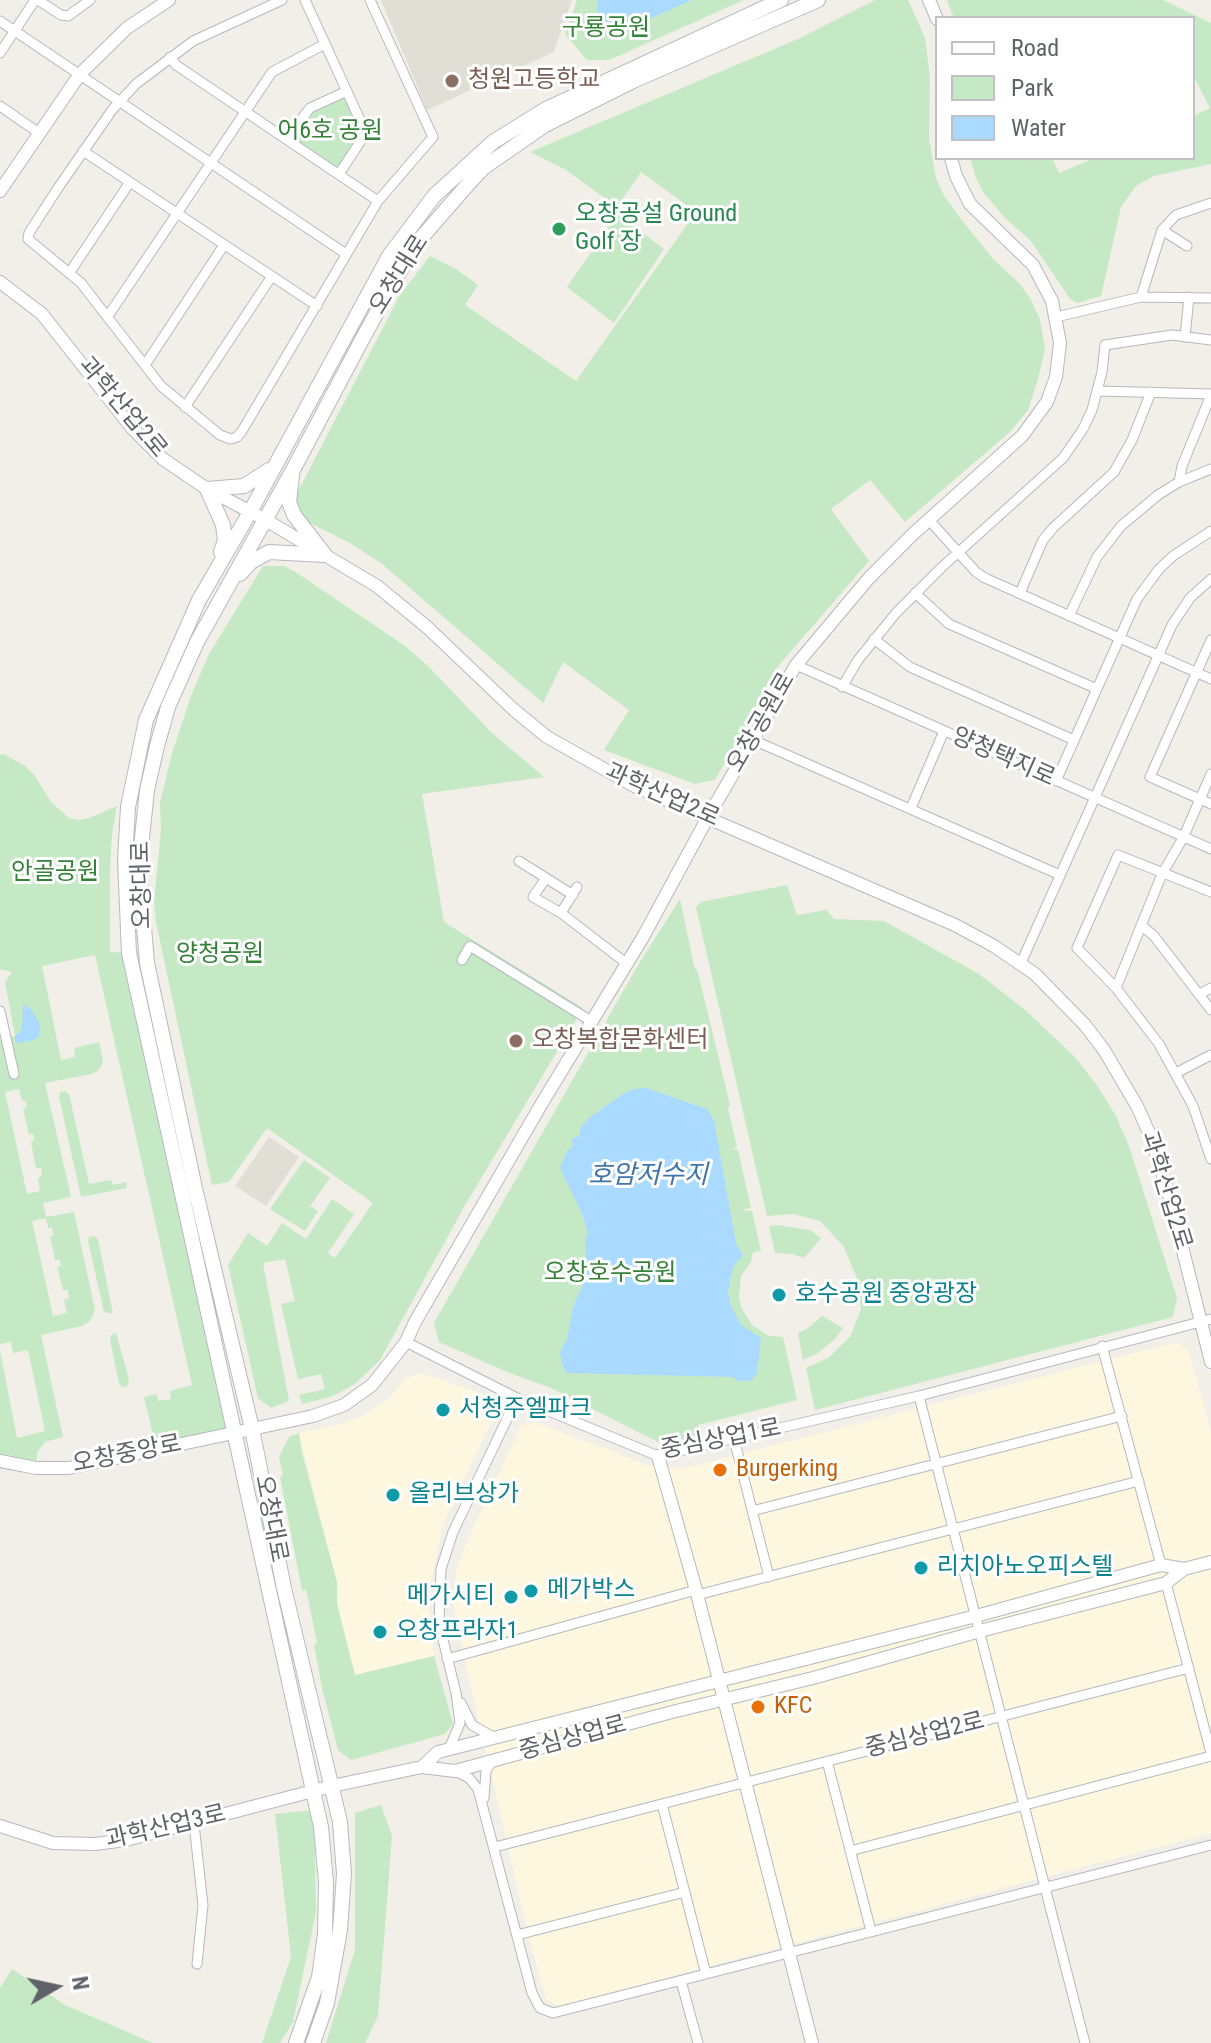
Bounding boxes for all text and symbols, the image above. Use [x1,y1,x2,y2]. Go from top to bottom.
park label: 구룡공원 [562,15,650,43]
legend [935,16,1195,160]
text: Road [1011,34,1059,62]
place label: 청원고등학교 [468,67,600,95]
marker: 청원고등학교 [443,72,461,90]
text: Park [1011,74,1054,102]
text: Water [1011,114,1066,142]
park label: 어6호 공원 [277,118,383,146]
place label: 오창공설 Ground Golf 장 [575,201,737,257]
marker: 오창공설 Ground Golf 장 [550,220,568,238]
street label: 오창대로 [364,230,436,320]
street label: 과학산업2로 [72,352,172,464]
street label: 오창공원로 [722,668,802,778]
street label: 양청택지로 [947,722,1059,794]
street label: 과학산업2로 [600,758,724,834]
street label: 오창대로 [128,841,158,929]
park label: 안골공원 [11,859,99,887]
park label: 양청공원 [176,941,264,969]
place label: 오창복합문화센터 [532,1027,709,1055]
marker: 오창복합문화센터 [507,1032,525,1050]
street label: 과학산업2로 [1133,1128,1197,1254]
water label: 호암저수지 [588,1160,708,1192]
park label: 오창호수공원 [544,1260,676,1288]
place label: 호수공원 중앙광장 [795,1281,977,1309]
marker: 호수공원 중앙광장 [770,1286,788,1304]
place label: 서청주엘파크 [459,1396,591,1424]
marker: 서청주엘파크 [434,1401,452,1419]
street label: 중심상업1로 [658,1414,784,1466]
street label: 오창중앙로 [70,1430,184,1480]
place label: Burgerking [736,1456,838,1484]
marker: Burgerking [711,1461,729,1479]
street label: 오창대로 [247,1473,293,1565]
place label: 올리브상가 [409,1481,519,1509]
marker: 올리브상가 [384,1486,402,1504]
place label: 리치아노오피스텔 [937,1554,1114,1582]
marker: 리치아노오피스텔 [912,1559,930,1577]
place label: 메가박스 [547,1577,635,1605]
marker: 메가박스 [522,1582,540,1600]
place label: 메가시티 [407,1583,495,1611]
marker: 메가시티 [502,1588,520,1606]
place label: 오창프라자1 [396,1618,518,1646]
marker: 오창프라자1 [371,1623,389,1641]
place label: KFC [774,1693,812,1721]
marker: KFC [749,1698,767,1716]
street label: 중심상업2로 [862,1707,988,1765]
street label: 중심상업로 [516,1711,630,1767]
street label: 과학산업3로 [103,1800,229,1856]
north arrow [16,1947,96,2027]
text: N [67,1975,94,1992]

